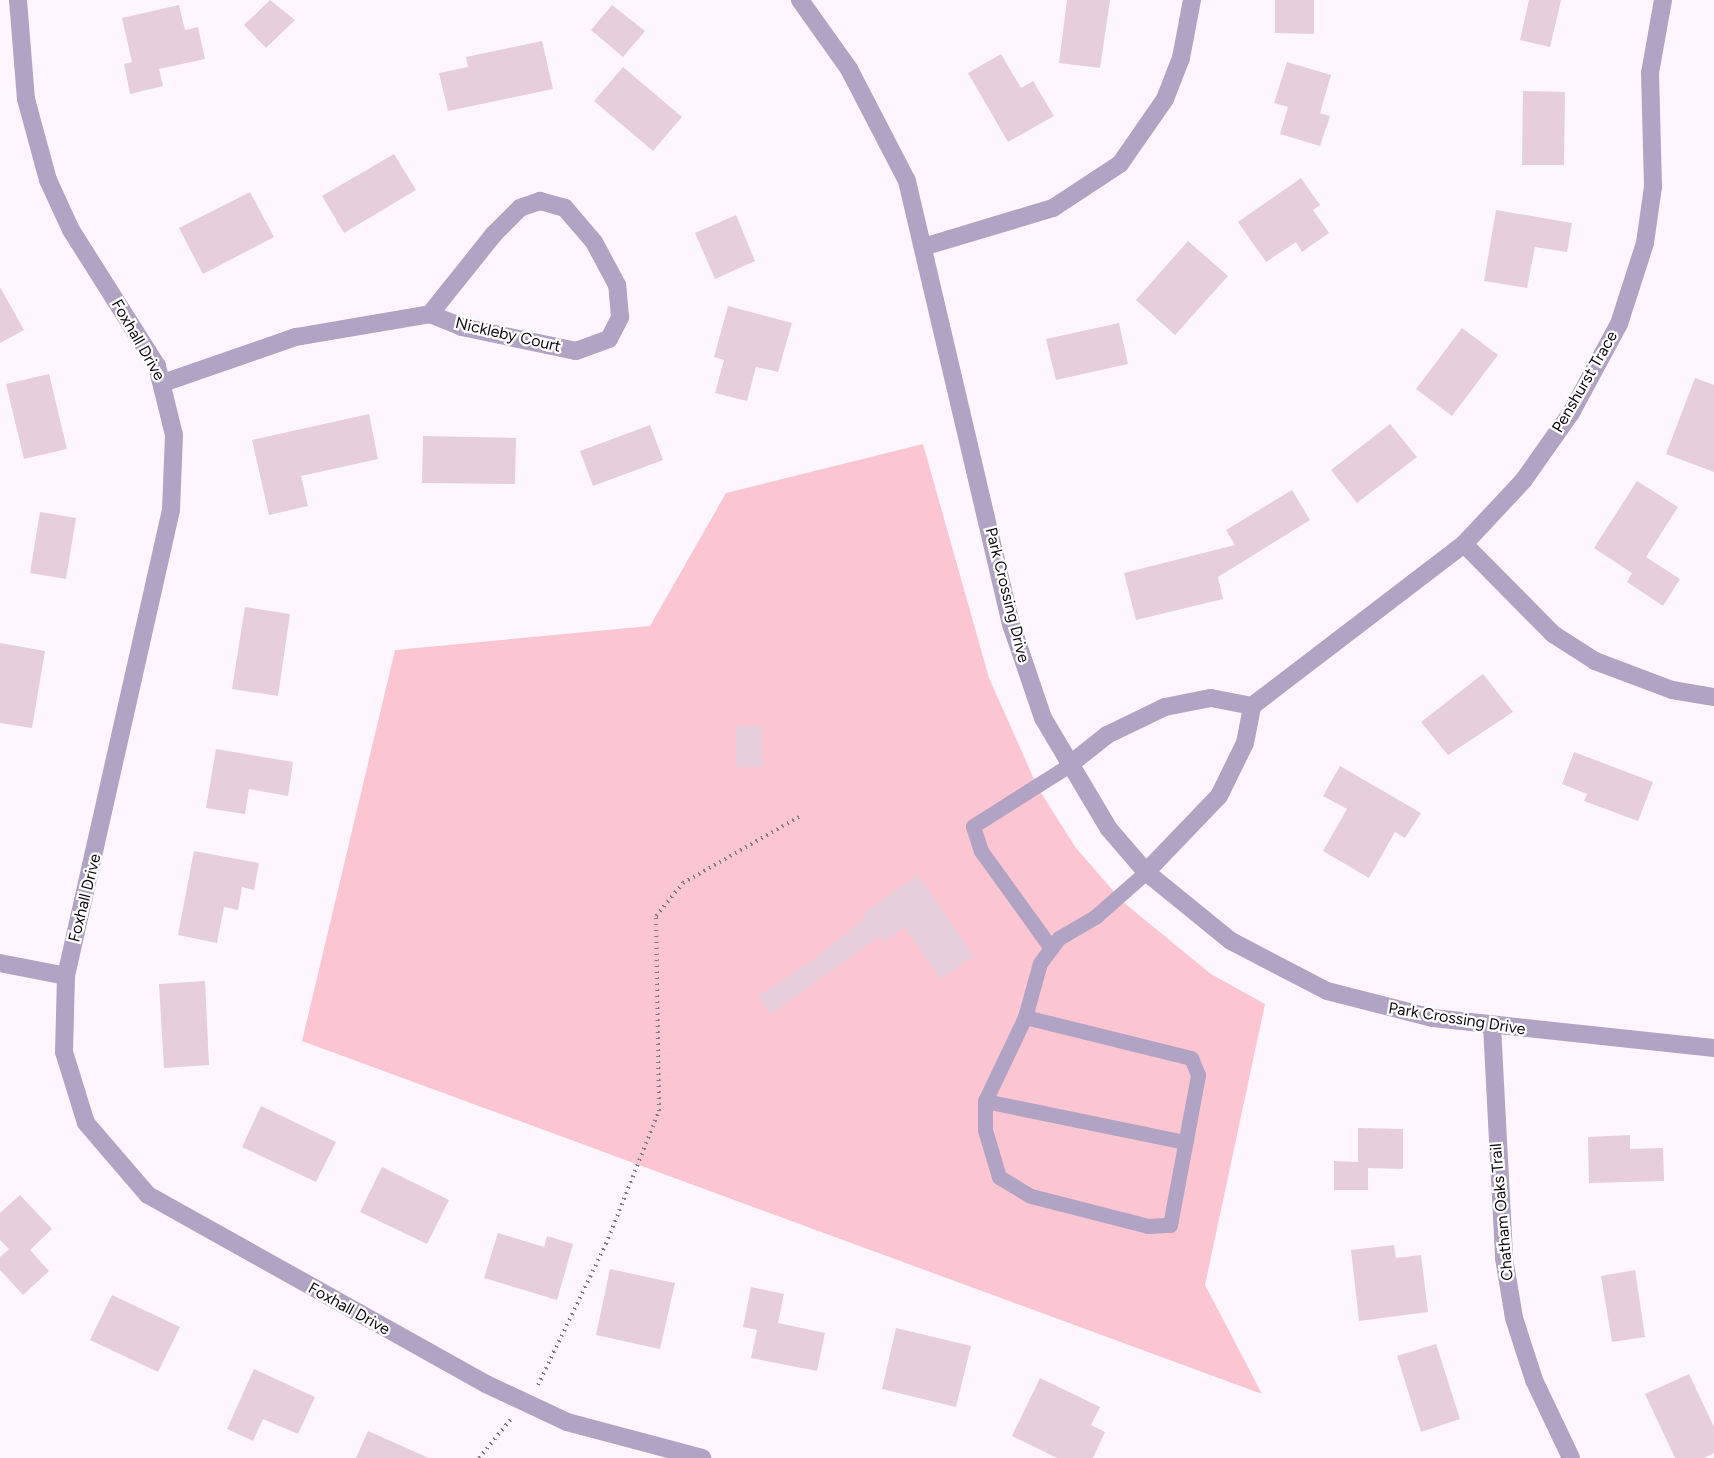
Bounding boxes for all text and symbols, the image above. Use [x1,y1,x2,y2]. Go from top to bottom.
street label: Foxhall Drive [107,296,169,384]
street label: Nickleby Court [453,314,563,356]
street label: Penshurst Trace [1548,328,1622,436]
street label: Park Crossing Drive [981,525,1033,665]
street label: Foxhall Drive [65,852,105,944]
street label: Park Crossing Drive [1387,999,1527,1039]
street label: Chatham Oaks Trail [1486,1142,1518,1282]
street label: Foxhall Drive [305,1279,393,1339]

